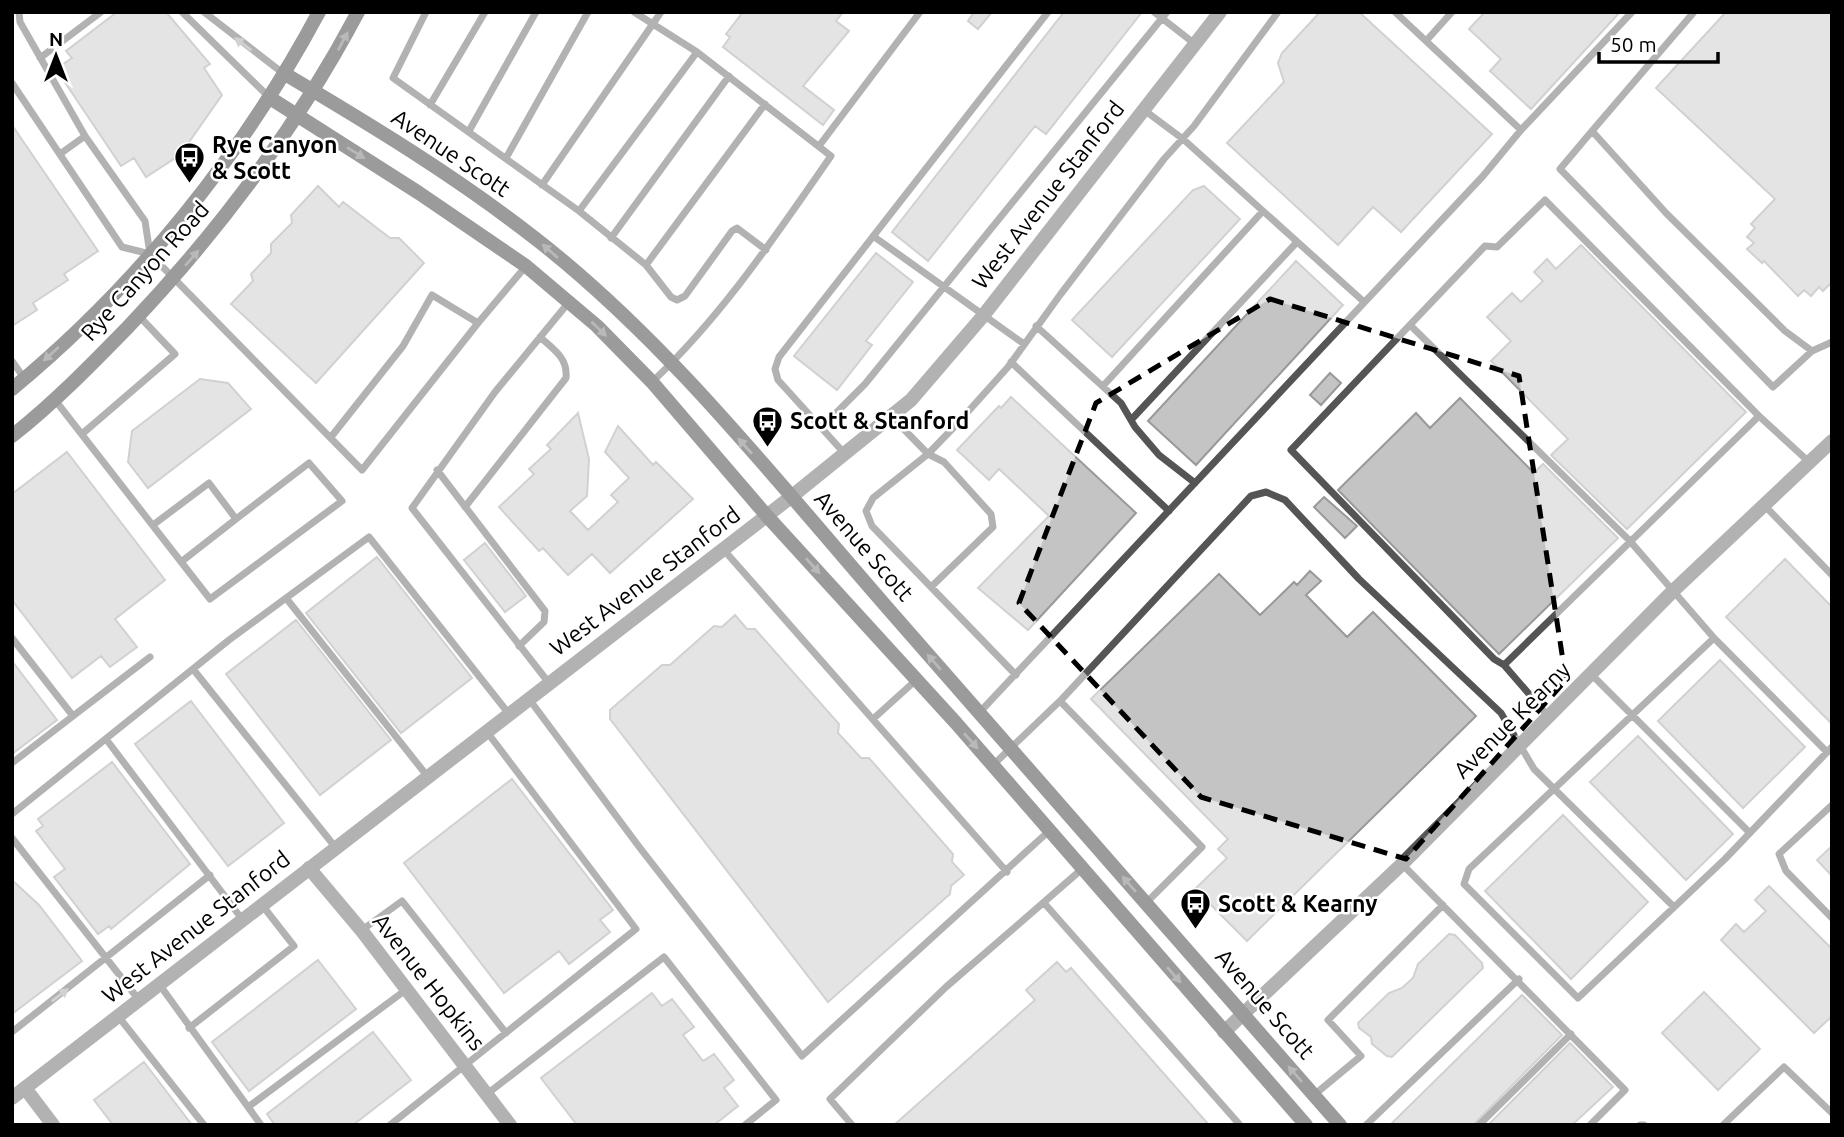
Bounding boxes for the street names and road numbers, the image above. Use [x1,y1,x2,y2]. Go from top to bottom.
street label: West Avenue Stanford [967,96,1129,293]
street label: Avenue Scott [388,104,515,201]
street label: Rye Canyon Road [76,196,214,345]
street label: Avenue Scott [810,486,919,606]
street label: West Avenue Stanford [545,501,744,660]
street label: Avenue Kearny [1448,656,1575,783]
street label: West Avenue Stanford [97,846,294,1008]
street label: Avenue Hopkins [368,909,490,1055]
street label: Avenue Scott [1211,944,1320,1064]

